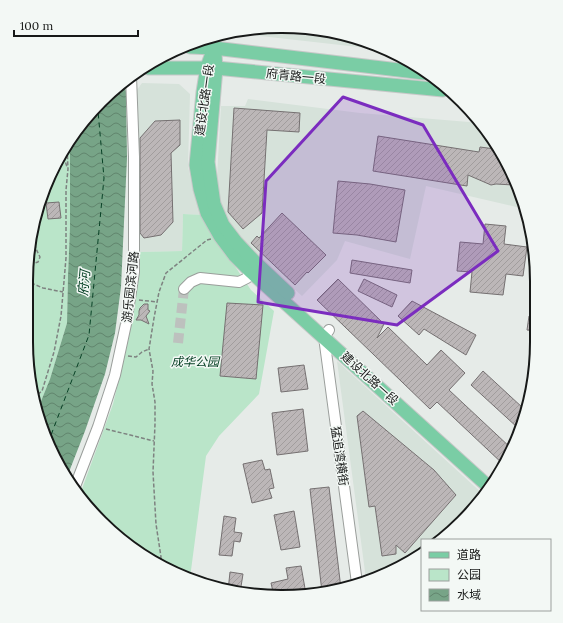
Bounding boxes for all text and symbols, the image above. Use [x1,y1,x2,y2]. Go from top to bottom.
scale bar [14,12,138,38]
text: 100 m [20,18,53,33]
street label: 建设北路一段 [192,63,216,137]
street label: 府青路一段 [265,65,327,87]
street label: 游乐园滨河路 [119,250,141,324]
water label: 府河 [74,266,94,297]
street label: 建设北路一段 [338,348,402,408]
park label: 成华公园 [171,354,221,369]
street label: 猛追湾横街 [328,425,352,487]
legend [421,539,551,611]
text: 道路 [457,547,481,562]
text: 公园 [457,567,481,582]
text: 水域 [457,587,481,602]

